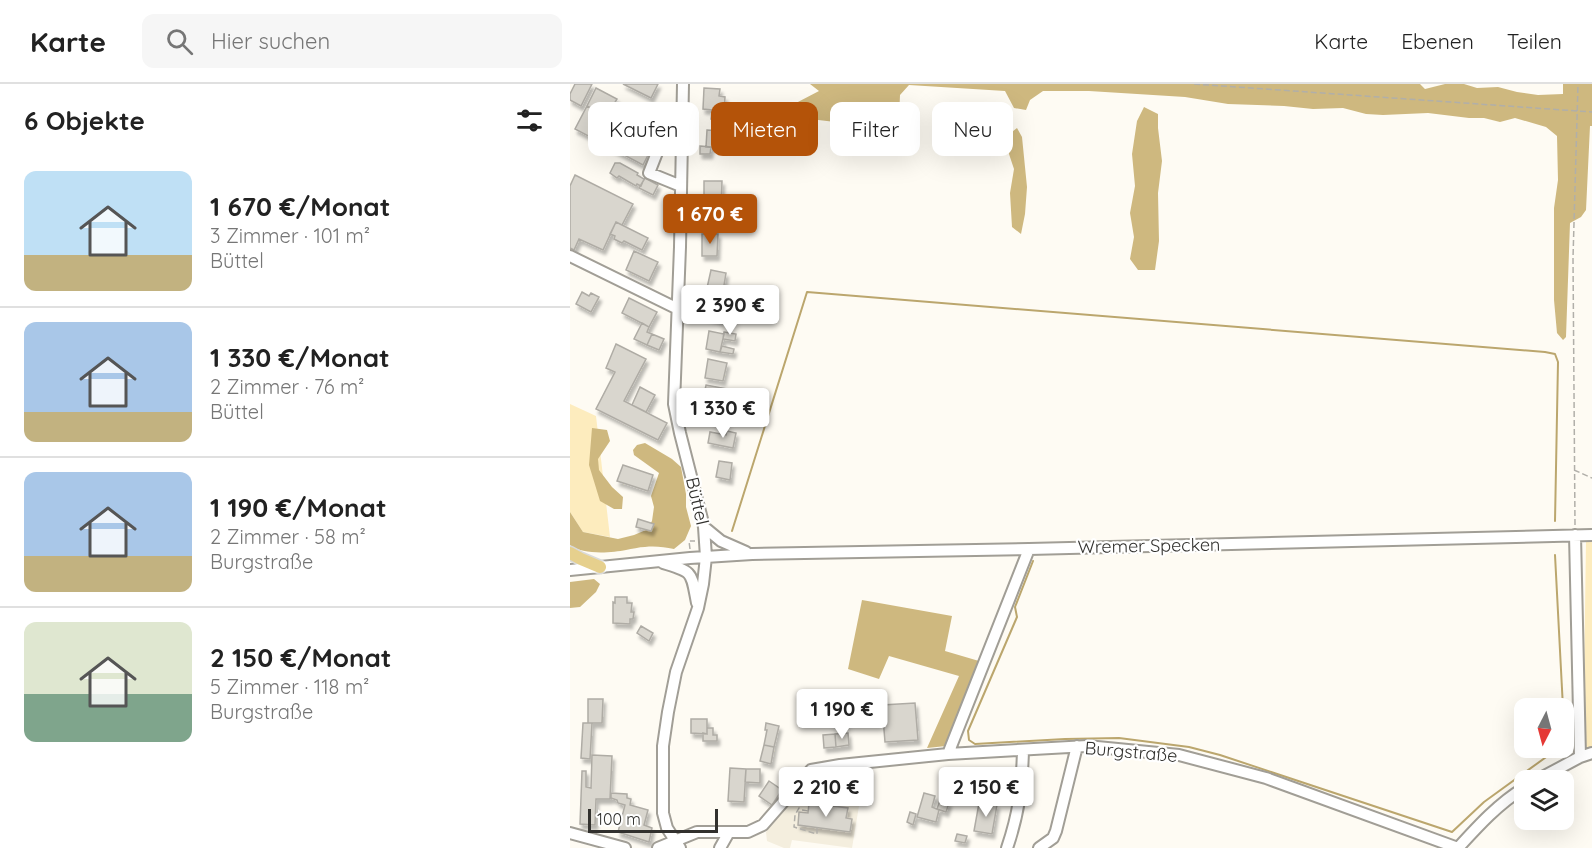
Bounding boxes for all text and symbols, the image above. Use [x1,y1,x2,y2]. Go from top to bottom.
search box [142,14,562,68]
text: Karte [30,24,106,59]
icon: search [163,25,196,58]
text: Hier suchen [211,27,330,55]
text: Karte [1314,28,1368,54]
text: Ebenen [1401,28,1474,54]
text: Teilen [1507,28,1562,54]
chip: Kaufen [588,102,699,156]
chip: Mieten [711,102,818,156]
chip: Filter [830,102,920,156]
chip: Neu [932,102,1013,156]
text: 6 Objekte [24,104,145,137]
icon: filters [513,104,546,137]
text: 1 670 €/Monat [210,190,390,223]
pin: 1 670 € [655,194,765,245]
icon: home [72,195,144,267]
text: 1 670 € [677,201,743,226]
text: 3 Zimmer · 101 m² [210,223,370,248]
text: Büttel [210,248,264,273]
pin: 2 390 € [675,285,785,336]
text: 2 390 € [695,292,765,317]
text: 1 330 €/Monat [210,341,390,374]
icon: home [72,346,144,418]
text: 2 Zimmer · 76 m² [210,374,364,399]
pin: 1 330 € [668,388,778,439]
text: 1 330 € [690,395,756,420]
text: Büttel [210,399,264,424]
street label: Büttel [681,475,714,527]
text: 1 190 €/Monat [210,491,387,524]
icon: home [72,496,144,568]
text: 2 Zimmer · 58 m² [210,524,366,549]
street label: Wremer Specken [1077,533,1221,558]
text: Burgstraße [210,549,313,574]
text: 2 150 €/Monat [210,641,391,674]
icon: home [72,646,144,718]
text: 5 Zimmer · 118 m² [210,674,369,699]
pin: 1 190 € [787,689,897,740]
text: 1 190 € [811,696,873,721]
north arrow [1514,698,1574,758]
map controls [1514,698,1574,830]
text: Burgstraße [210,699,313,724]
street label: Burgstraße [1084,736,1178,767]
pin: 2 210 € [771,767,881,818]
pin: 2 150 € [931,767,1041,818]
button: layers [1514,770,1574,830]
text: 2 210 € [793,774,859,799]
text: 2 150 € [953,774,1019,799]
scale bar [588,806,718,834]
text: 100 m [597,809,641,829]

